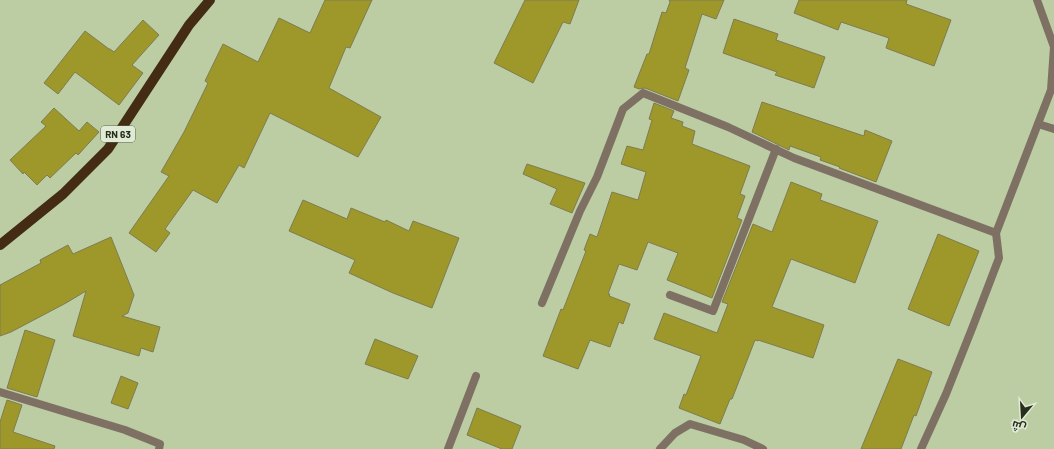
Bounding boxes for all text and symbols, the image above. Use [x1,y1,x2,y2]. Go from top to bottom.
road number: RN 63 [101,126,135,142]
north arrow [1002,397,1042,437]
text: ش [1010,418,1028,435]

